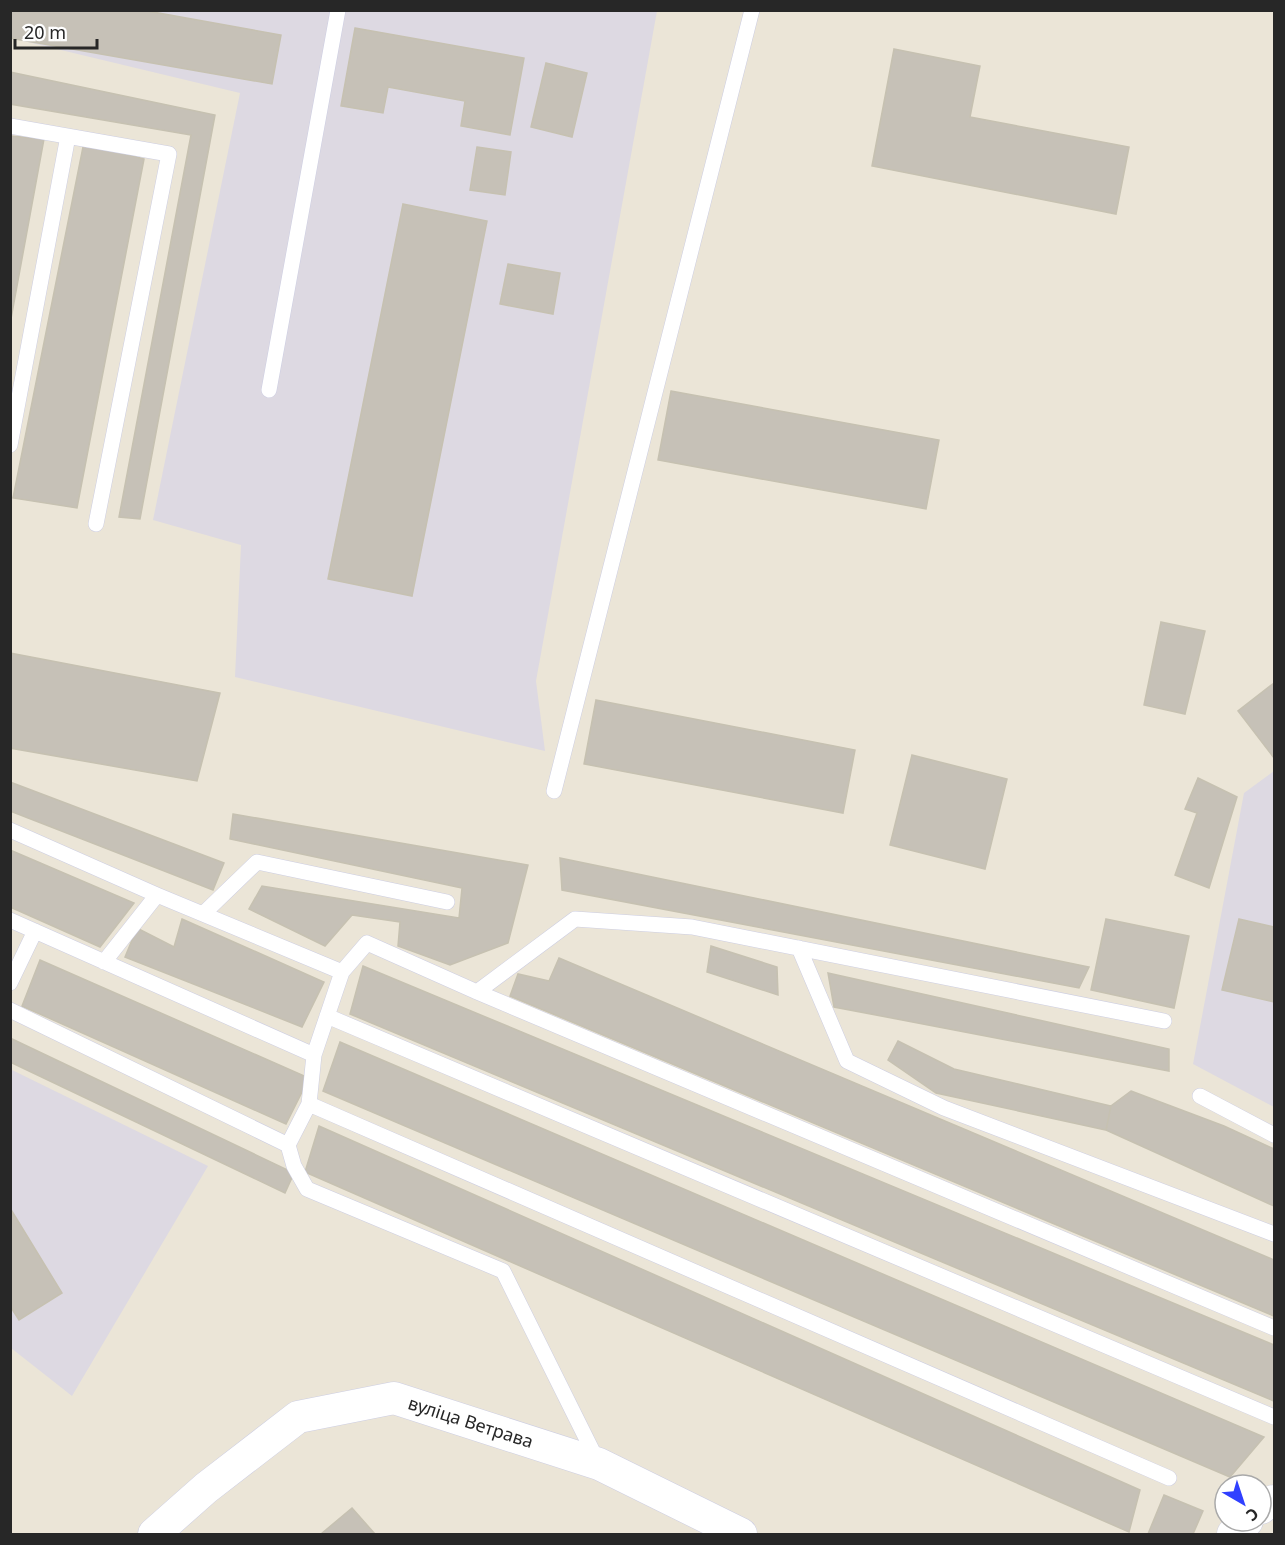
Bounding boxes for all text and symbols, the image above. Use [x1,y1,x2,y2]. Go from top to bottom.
scale bar [15,12,98,50]
text: 20 m [24,20,66,44]
street label: вуліца Ветрава [405,1390,537,1453]
north arrow [1213,1473,1273,1533]
text: С [1242,1503,1263,1526]

